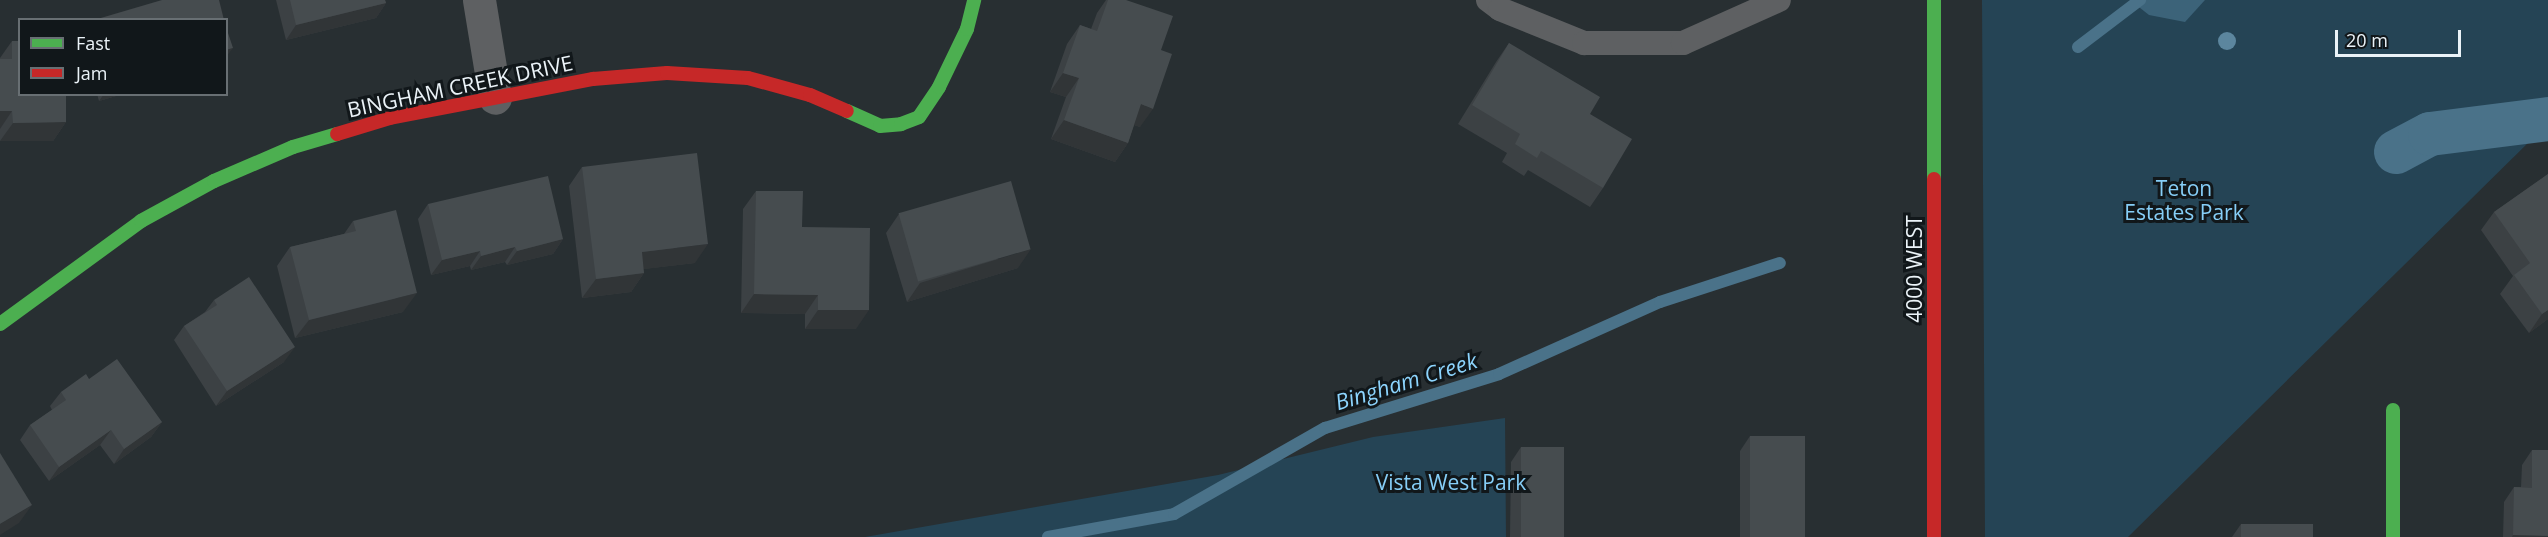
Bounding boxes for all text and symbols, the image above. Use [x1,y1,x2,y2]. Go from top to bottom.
legend [18,18,228,96]
scale bar [2338,18,2464,56]
text: 20 m [2346,28,2388,52]
text: Fast [76,31,110,55]
street label: BINGHAM CREEK DRIVE [345,50,575,122]
text: Jam [76,61,108,85]
park label: Teton Estates Park [2124,175,2244,225]
street label: 4000 WEST [1901,215,1927,323]
water label: Bingham Creek [1332,347,1480,415]
park label: Vista West Park [1376,469,1526,495]

